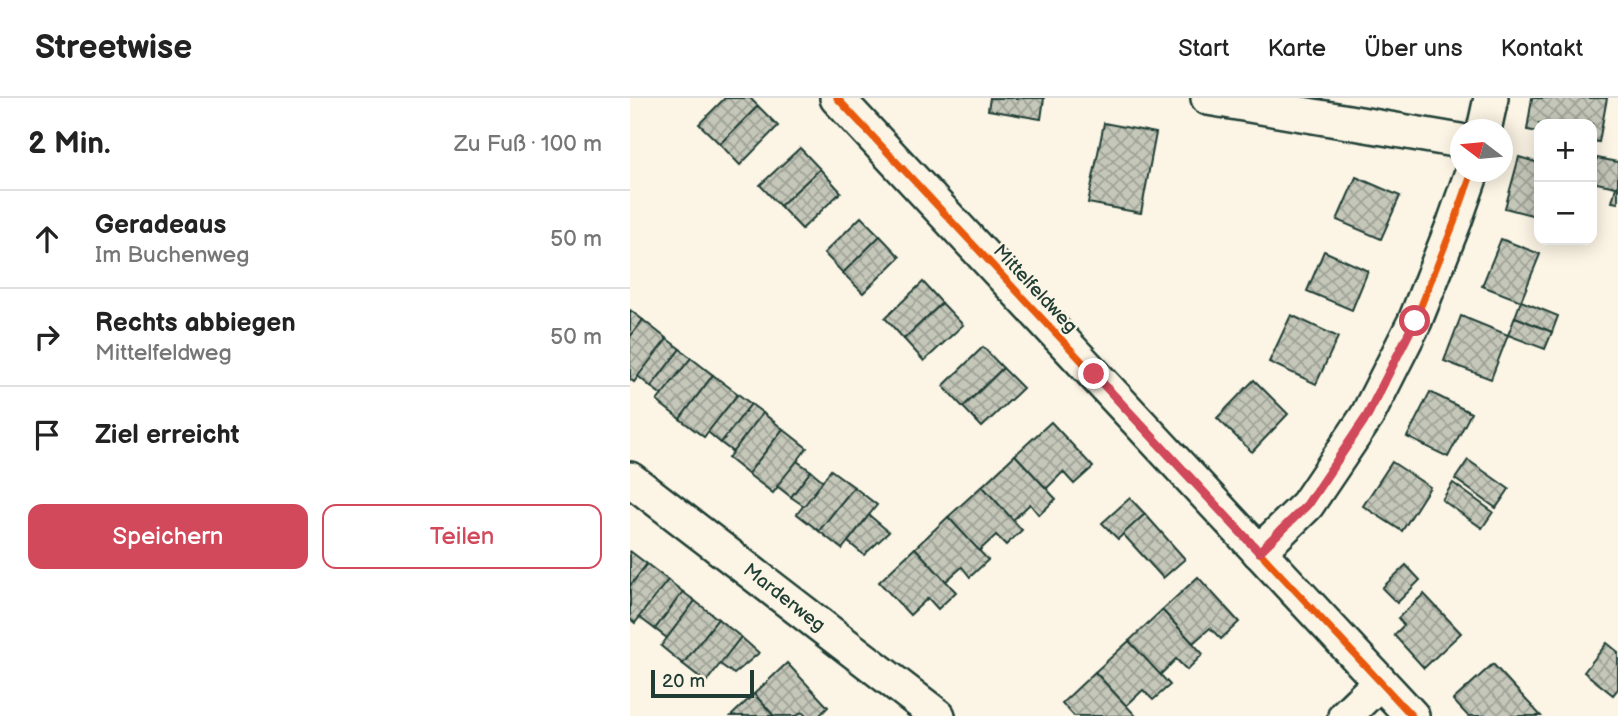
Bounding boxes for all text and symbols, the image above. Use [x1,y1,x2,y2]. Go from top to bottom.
text: Streetwise [35,28,192,68]
text: Start [1178,34,1229,63]
text: Karte [1267,34,1326,63]
text: Über uns [1364,34,1463,63]
text: Kontakt [1501,34,1583,63]
north arrow [1450,119,1513,182]
map controls [1534,119,1597,245]
button: + [1534,119,1597,182]
text: 2 Min. [28,126,111,162]
text: Zu Fuß · 100 m [454,130,602,158]
button: − [1534,182,1597,245]
text: Geradeaus [95,210,226,241]
icon: ahead [28,220,66,258]
text: 50 m [550,225,602,253]
street label: Mittelfeldweg [988,240,1082,338]
text: Im Buchenweg [95,241,250,269]
route start [1399,305,1430,336]
text: Rechts abbiegen [95,308,296,339]
icon: right [28,318,66,356]
text: 50 m [550,323,602,351]
text: Mittelfeldweg [95,339,232,367]
route end [1078,358,1109,389]
icon: arrive [28,416,66,454]
text: Ziel erreicht [95,420,239,451]
button: Speichern [28,504,308,569]
button: Teilen [322,504,602,569]
street label: Marderweg [739,559,829,637]
scale bar [651,667,754,699]
text: 20 m [662,670,705,693]

